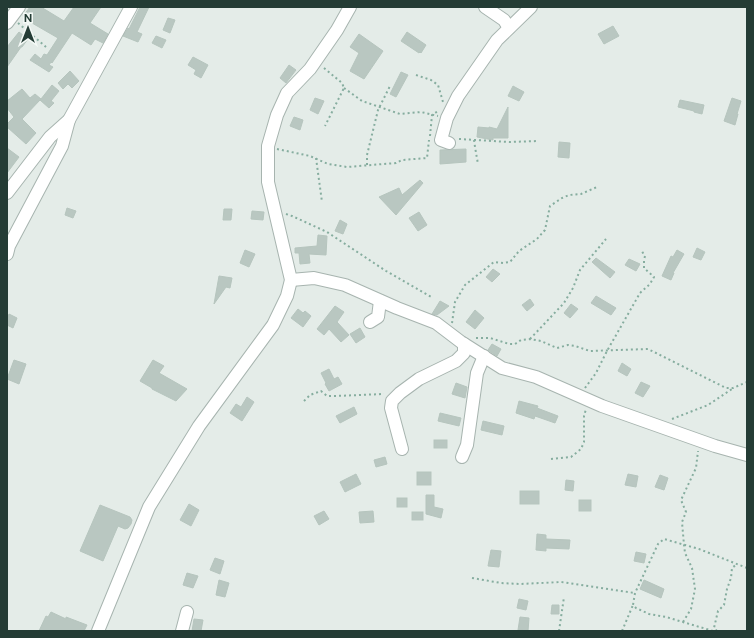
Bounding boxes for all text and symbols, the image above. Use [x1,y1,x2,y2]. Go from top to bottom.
north arrow [8,8,48,48]
text: N [24,12,32,24]

